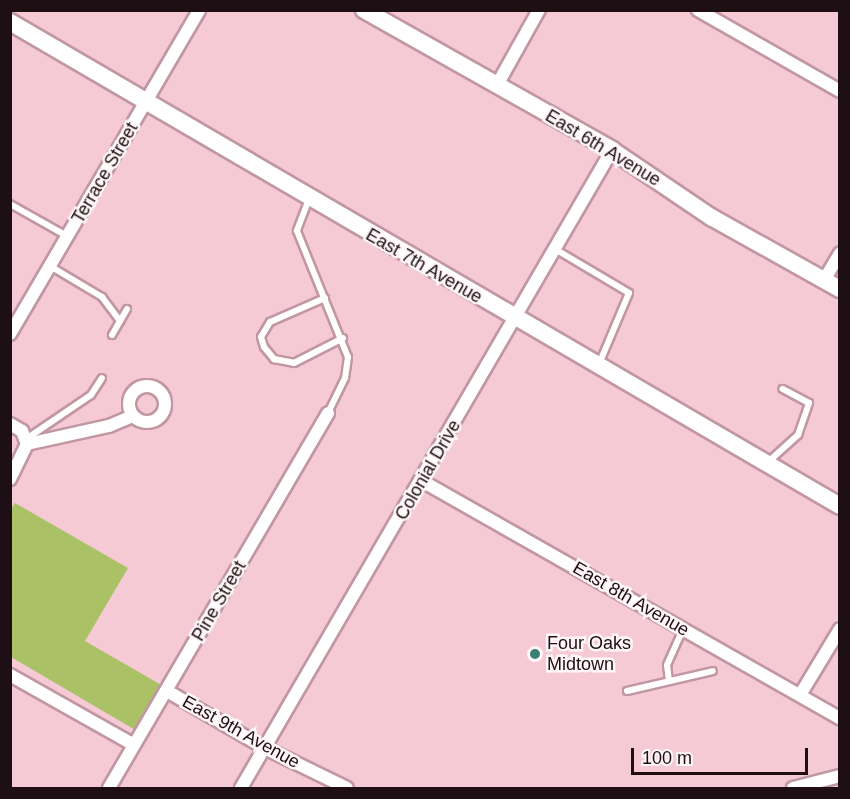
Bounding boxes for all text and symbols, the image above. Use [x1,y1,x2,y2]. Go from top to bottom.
street label: East 6th Avenue [541,105,665,191]
street label: Terrace Street [67,119,143,227]
street label: East 7th Avenue [362,224,486,308]
street label: Colonial Drive [391,416,465,524]
street label: Pine Street [187,557,251,645]
street label: East 8th Avenue [569,557,693,641]
place label: Four Oaks Midtown [547,633,631,676]
marker: Four Oaks Midtown [528,647,542,661]
street label: East 9th Avenue [178,691,304,773]
scale bar [634,736,811,774]
text: 100 m [642,748,692,768]

